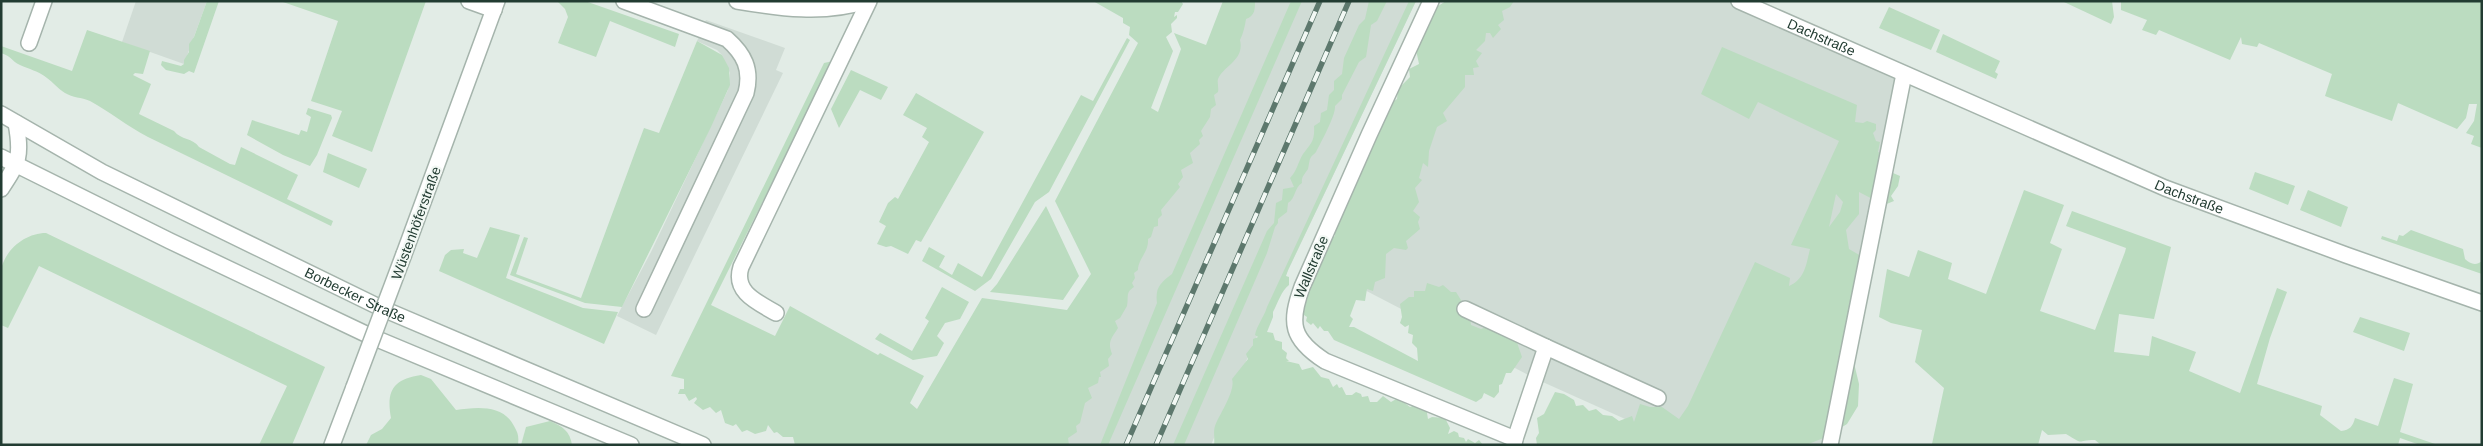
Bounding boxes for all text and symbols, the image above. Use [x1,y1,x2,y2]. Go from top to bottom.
street label: Dachstraße [1785,15,1858,59]
street label: Wüstenhöferstraße [388,164,444,282]
street label: Dachstraße [2152,176,2226,217]
street label: Wallstraße [1291,233,1331,301]
street label: Borbecker Straße [302,264,408,326]

